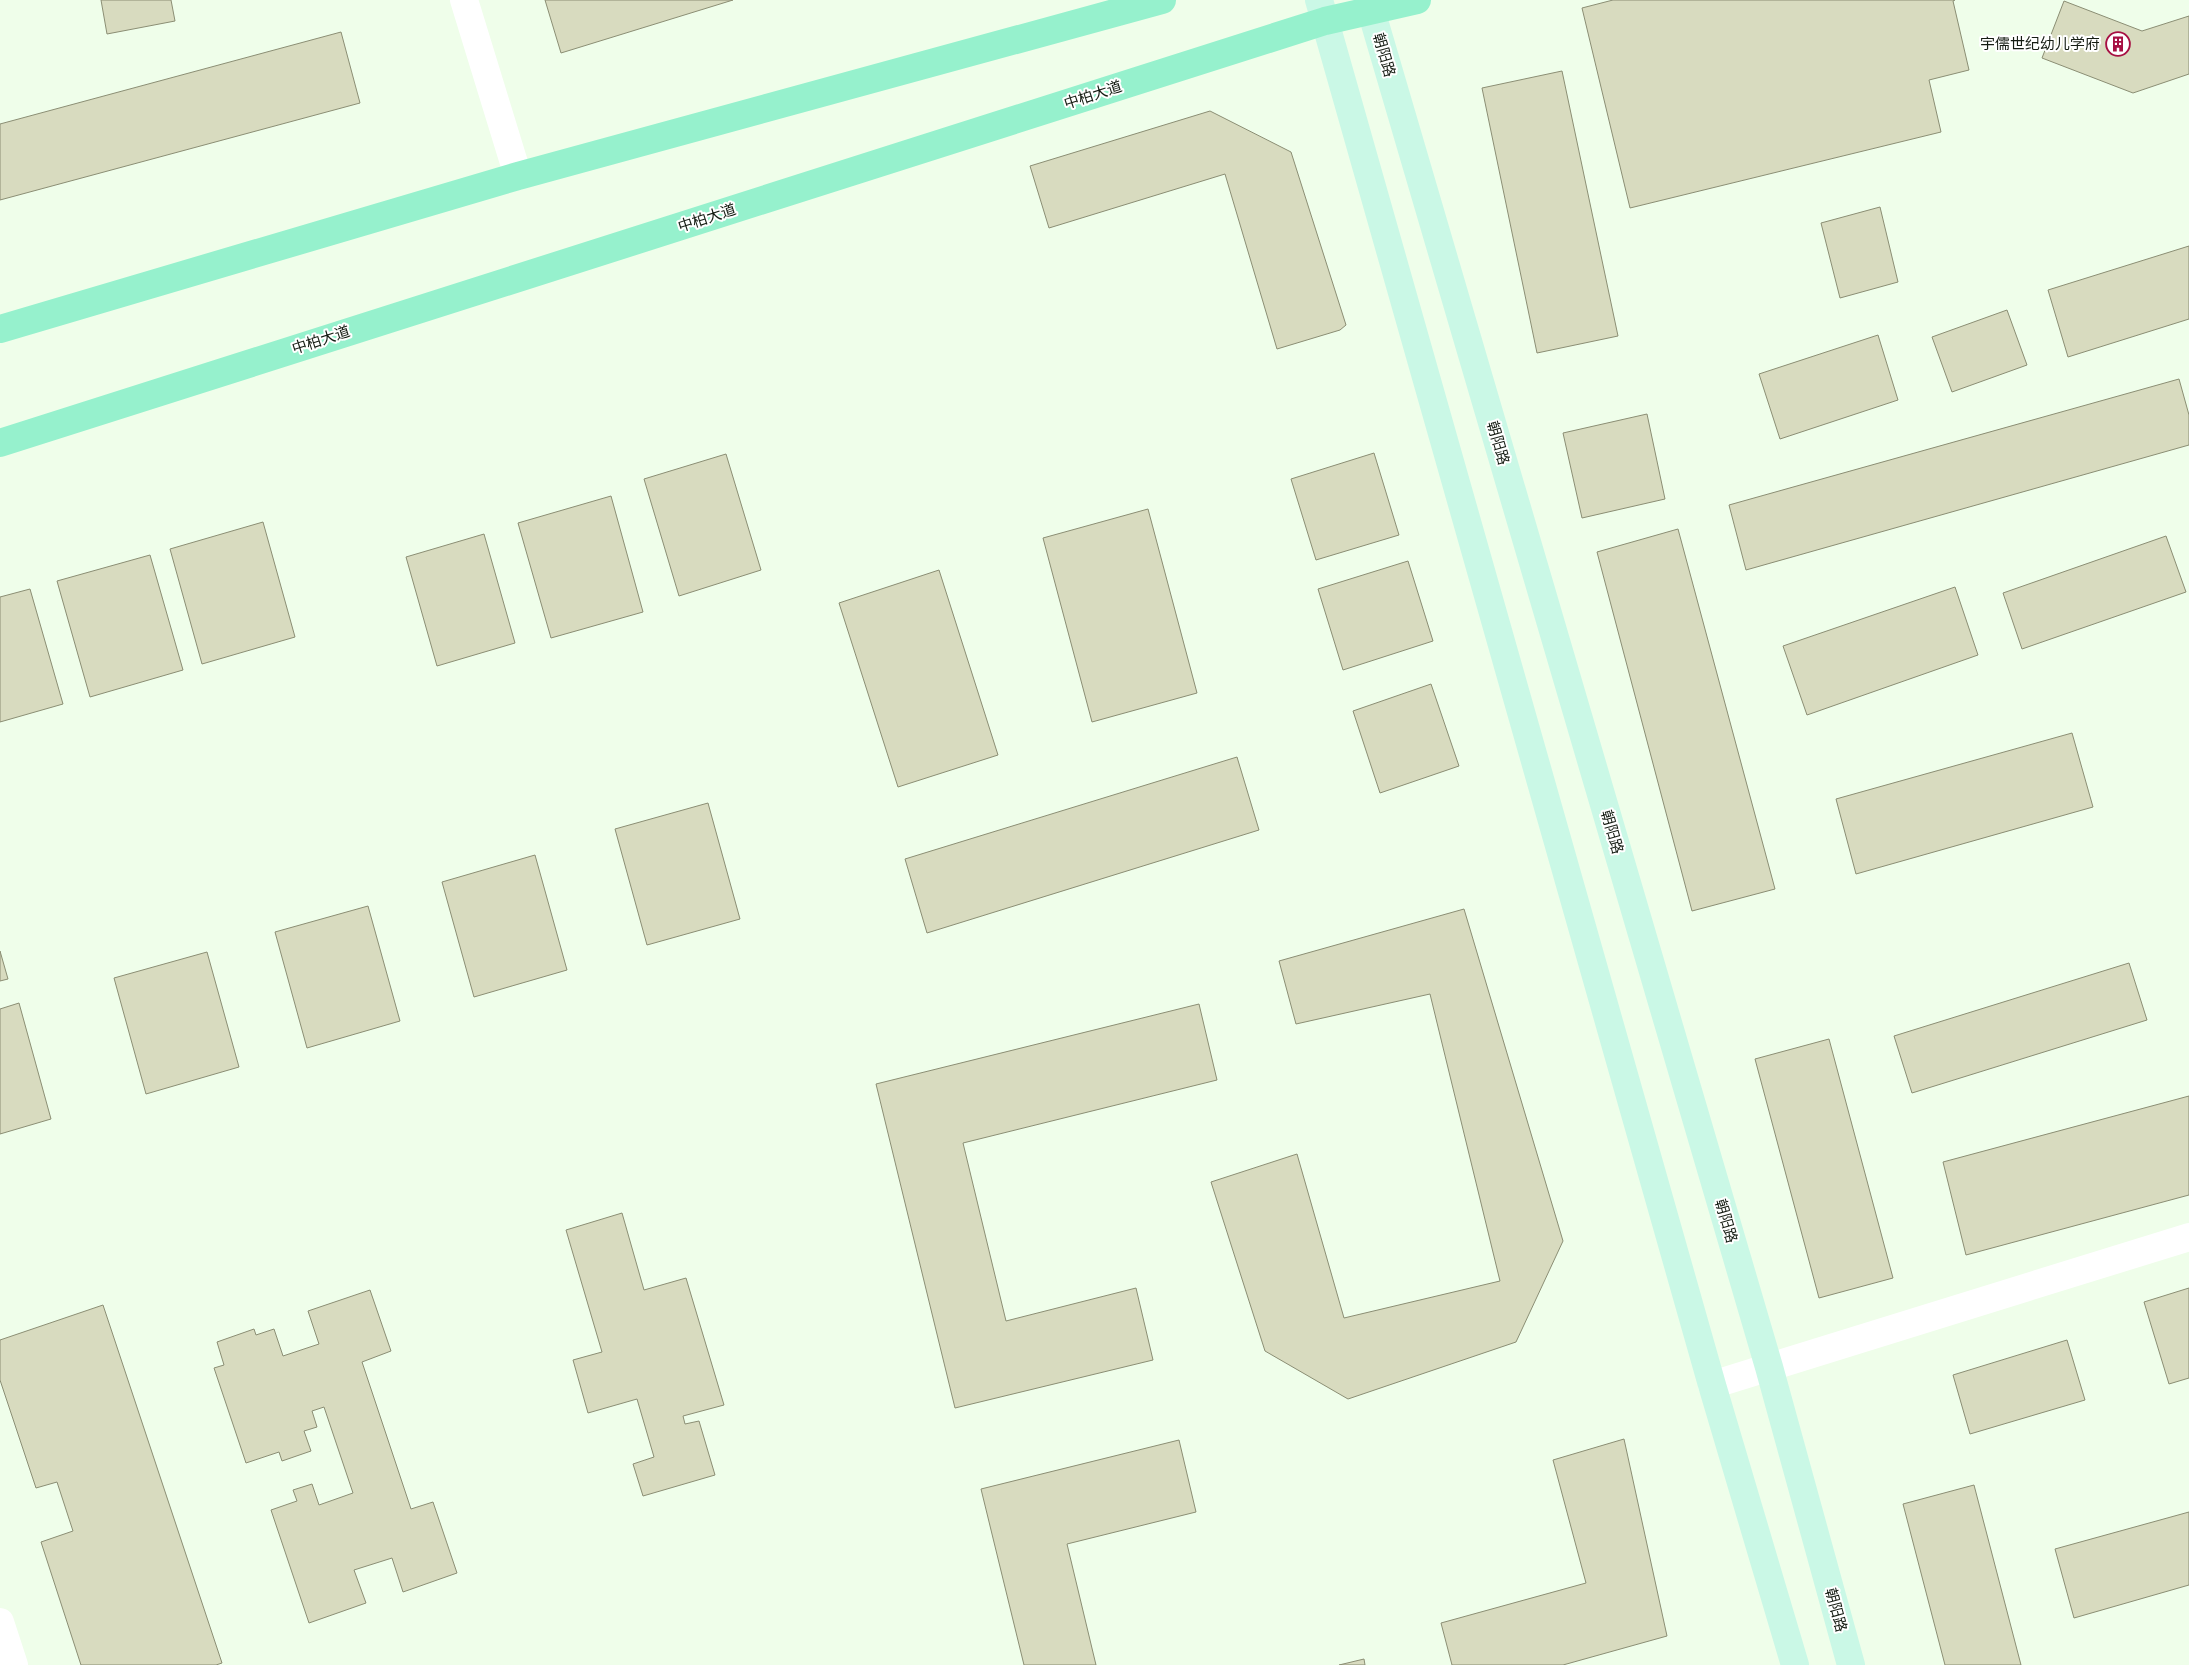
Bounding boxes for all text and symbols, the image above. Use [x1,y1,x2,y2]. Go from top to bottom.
street label: 朝阳路 [1367,31,1400,80]
building icon: 宇儒世纪幼儿学府 [2105,31,2131,57]
place label: 宇儒世纪幼儿学府 [1980,34,2100,55]
street label: 中柏大道 [1061,76,1125,115]
street label: 中柏大道 [675,199,739,238]
street label: 中柏大道 [289,321,353,360]
street label: 朝阳路 [1481,419,1514,468]
street label: 朝阳路 [1595,808,1628,857]
street label: 朝阳路 [1709,1197,1742,1246]
street label: 朝阳路 [1820,1586,1851,1635]

